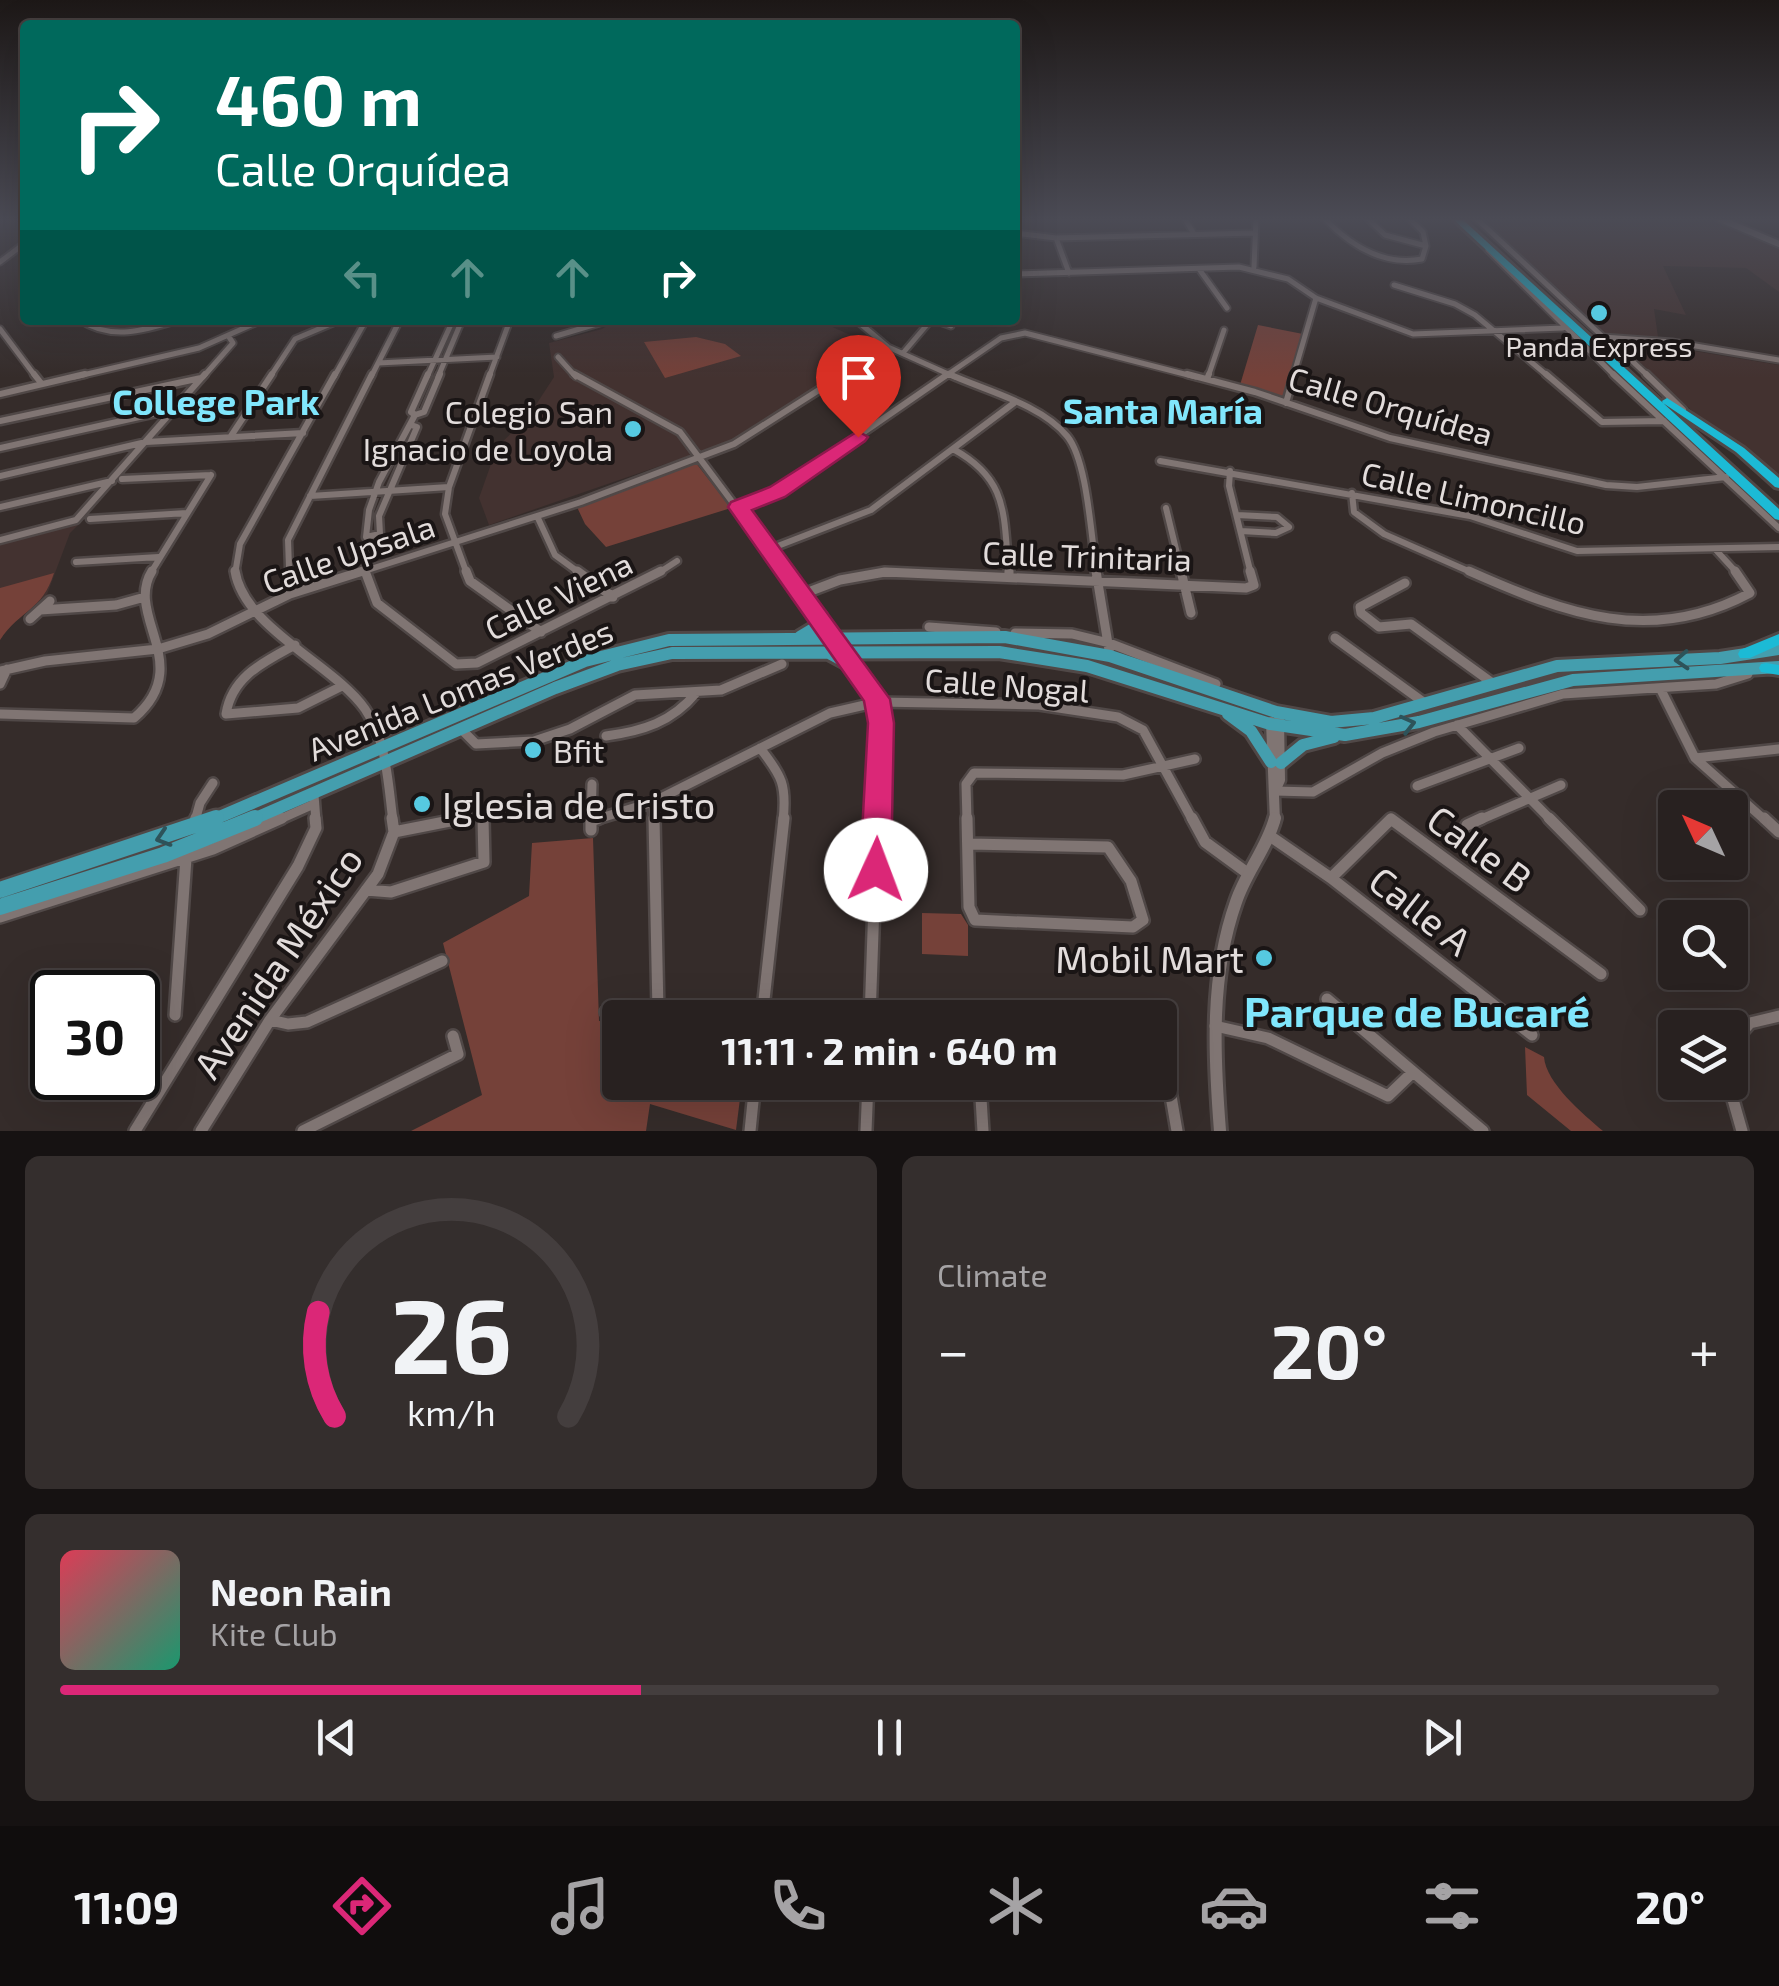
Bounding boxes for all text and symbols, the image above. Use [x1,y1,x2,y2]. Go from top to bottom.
text: 460 m [215,56,422,140]
icon: right [50,60,180,190]
text: Calle Orquídea [215,141,511,195]
icon: left [335,250,390,305]
icon: ahead [440,250,495,305]
icon: ahead [545,250,600,305]
icon: right [650,250,705,305]
marker: Panda Express [1588,302,1610,324]
place label: Panda Express [1506,329,1692,363]
pin [816,335,901,438]
icon: arrive [831,350,886,405]
street label: Calle Orquídea [1285,358,1497,452]
district label: College Park [112,380,320,422]
district label: Santa María [1063,389,1263,431]
place label: Colegio San Ignacio de Loyola [363,392,613,467]
marker: Colegio San Ignacio de Loyola [622,418,644,440]
street label: Calle Limoncillo [1358,453,1590,541]
street label: Calle Upsala [257,506,439,600]
street label: Calle Trinitaria [982,532,1192,578]
street label: Calle Viena [478,543,638,647]
street label: Avenida Lomas Verdes [302,610,618,768]
one-way arrow [1674,649,1690,670]
street label: Calle Nogal [924,659,1091,709]
one-way arrow [1399,715,1416,736]
place label: Bfit [553,731,604,769]
marker: Bfit [522,739,544,761]
place label: Iglesia de Cristo [442,781,715,827]
north arrow [1658,790,1748,880]
map controls [1658,790,1748,1100]
marker: Iglesia de Cristo [411,793,433,815]
street label: Calle B [1419,795,1541,901]
position arrow [824,818,928,922]
one-way arrow [156,827,173,847]
street label: Avenida México [183,838,371,1086]
street label: Calle A [1361,856,1481,964]
button: search [1658,900,1748,990]
place label: Mobil Mart [1055,935,1244,981]
marker: Mobil Mart [1253,947,1275,969]
speed limit sign: 30 [30,970,160,1100]
district label: Parque de Bucaré [1244,985,1590,1035]
button: layers [1658,1010,1748,1100]
text: 11:11 · 2 min · 640 m [721,1027,1058,1073]
text: Climate [937,1255,1048,1293]
text: 26 [390,1270,512,1395]
text: 20° [1271,1304,1387,1394]
text: − [937,1316,969,1382]
text: + [1689,1316,1719,1382]
text: km/h [407,1390,495,1433]
text: Neon Rain [210,1568,392,1614]
text: Kite Club [210,1614,338,1652]
icon: previous [309,1710,364,1765]
icon: pause [862,1710,917,1765]
icon: next [1415,1710,1470,1765]
icon: directions [327,1871,397,1941]
icon: music [545,1871,615,1941]
icon: phone [763,1871,833,1941]
icon: climate [981,1871,1051,1941]
icon: car [1199,1871,1269,1941]
icon: filters [1417,1871,1487,1941]
text: 11:09 [74,1879,179,1933]
text: 20° [1635,1879,1705,1933]

